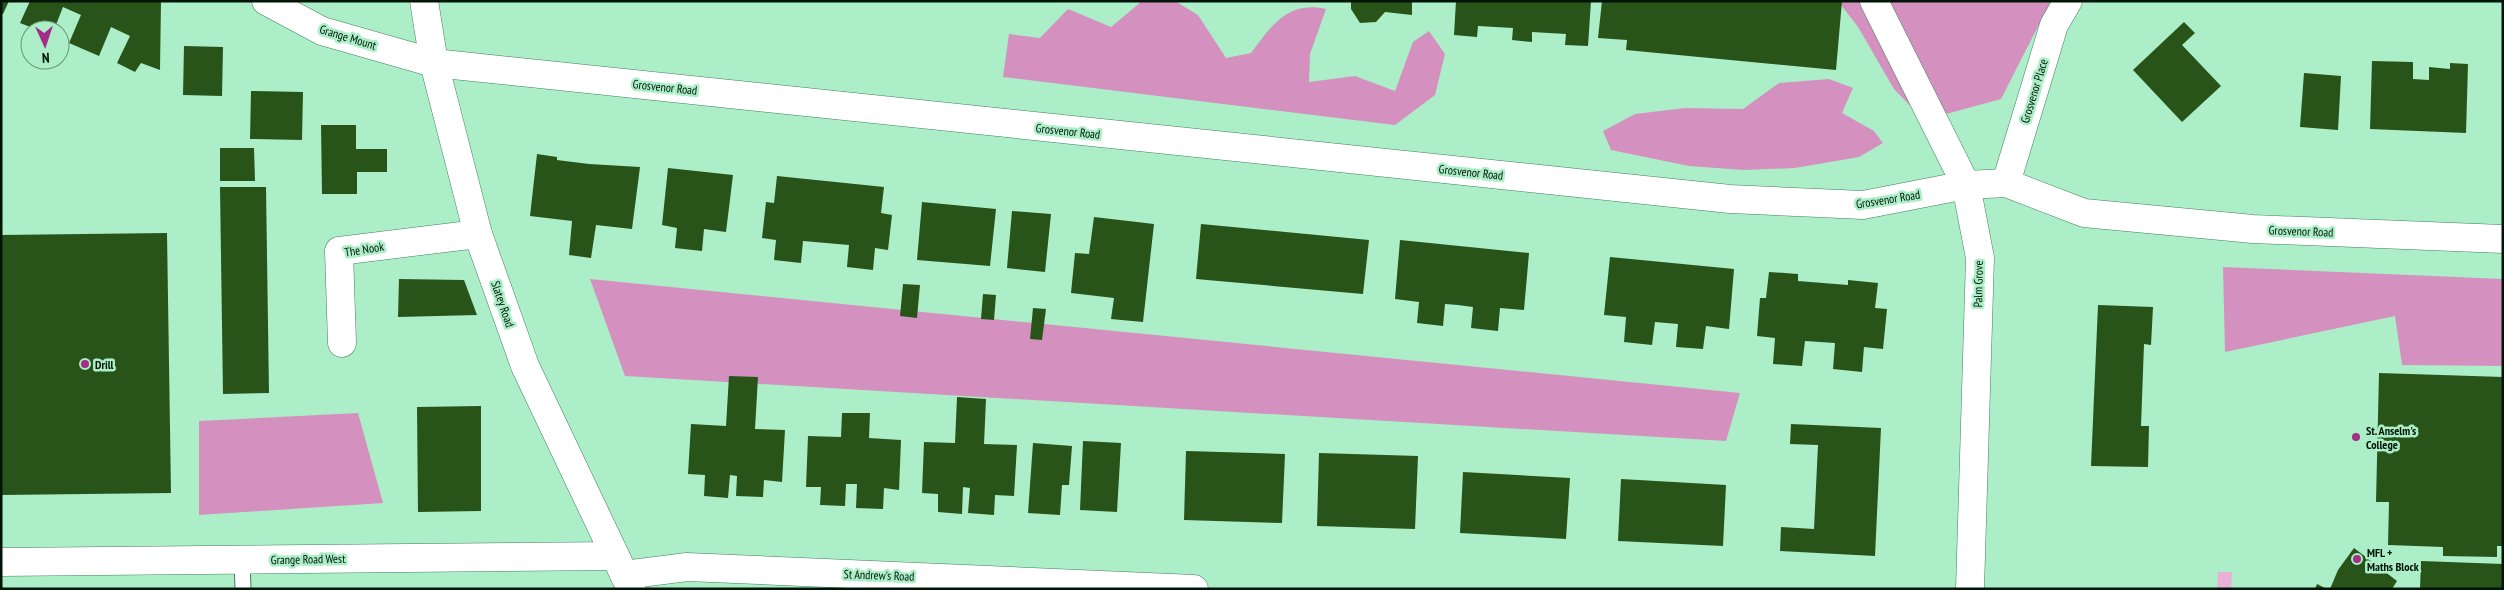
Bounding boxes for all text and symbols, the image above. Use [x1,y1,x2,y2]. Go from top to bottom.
north arrow [20,20,70,70]
street label: Grange Mount [318,21,379,53]
text: N [41,49,50,67]
street label: Grosvenor Place [2017,57,2051,125]
street label: Grosvenor Road [632,76,698,98]
street label: Grosvenor Road [1035,120,1101,142]
street label: Grosvenor Road [1438,161,1504,183]
street label: Grosvenor Road [1855,187,1921,211]
street label: Grosvenor Road [2268,222,2334,240]
street label: The Nook [343,238,385,260]
street label: Palm Grove [1970,260,1986,308]
street label: Slatey Road [488,279,518,329]
place label: Drill [95,357,114,372]
marker: Drill [79,358,91,370]
place label: St. Anselm's College [2366,423,2416,452]
marker: St. Anselm's College [2350,431,2362,443]
place label: MFL + Maths Block [2367,545,2419,574]
street label: Grange Road West [271,551,346,567]
marker: MFL + Maths Block [2351,553,2363,565]
street label: St Andrew's Road [843,566,915,584]

